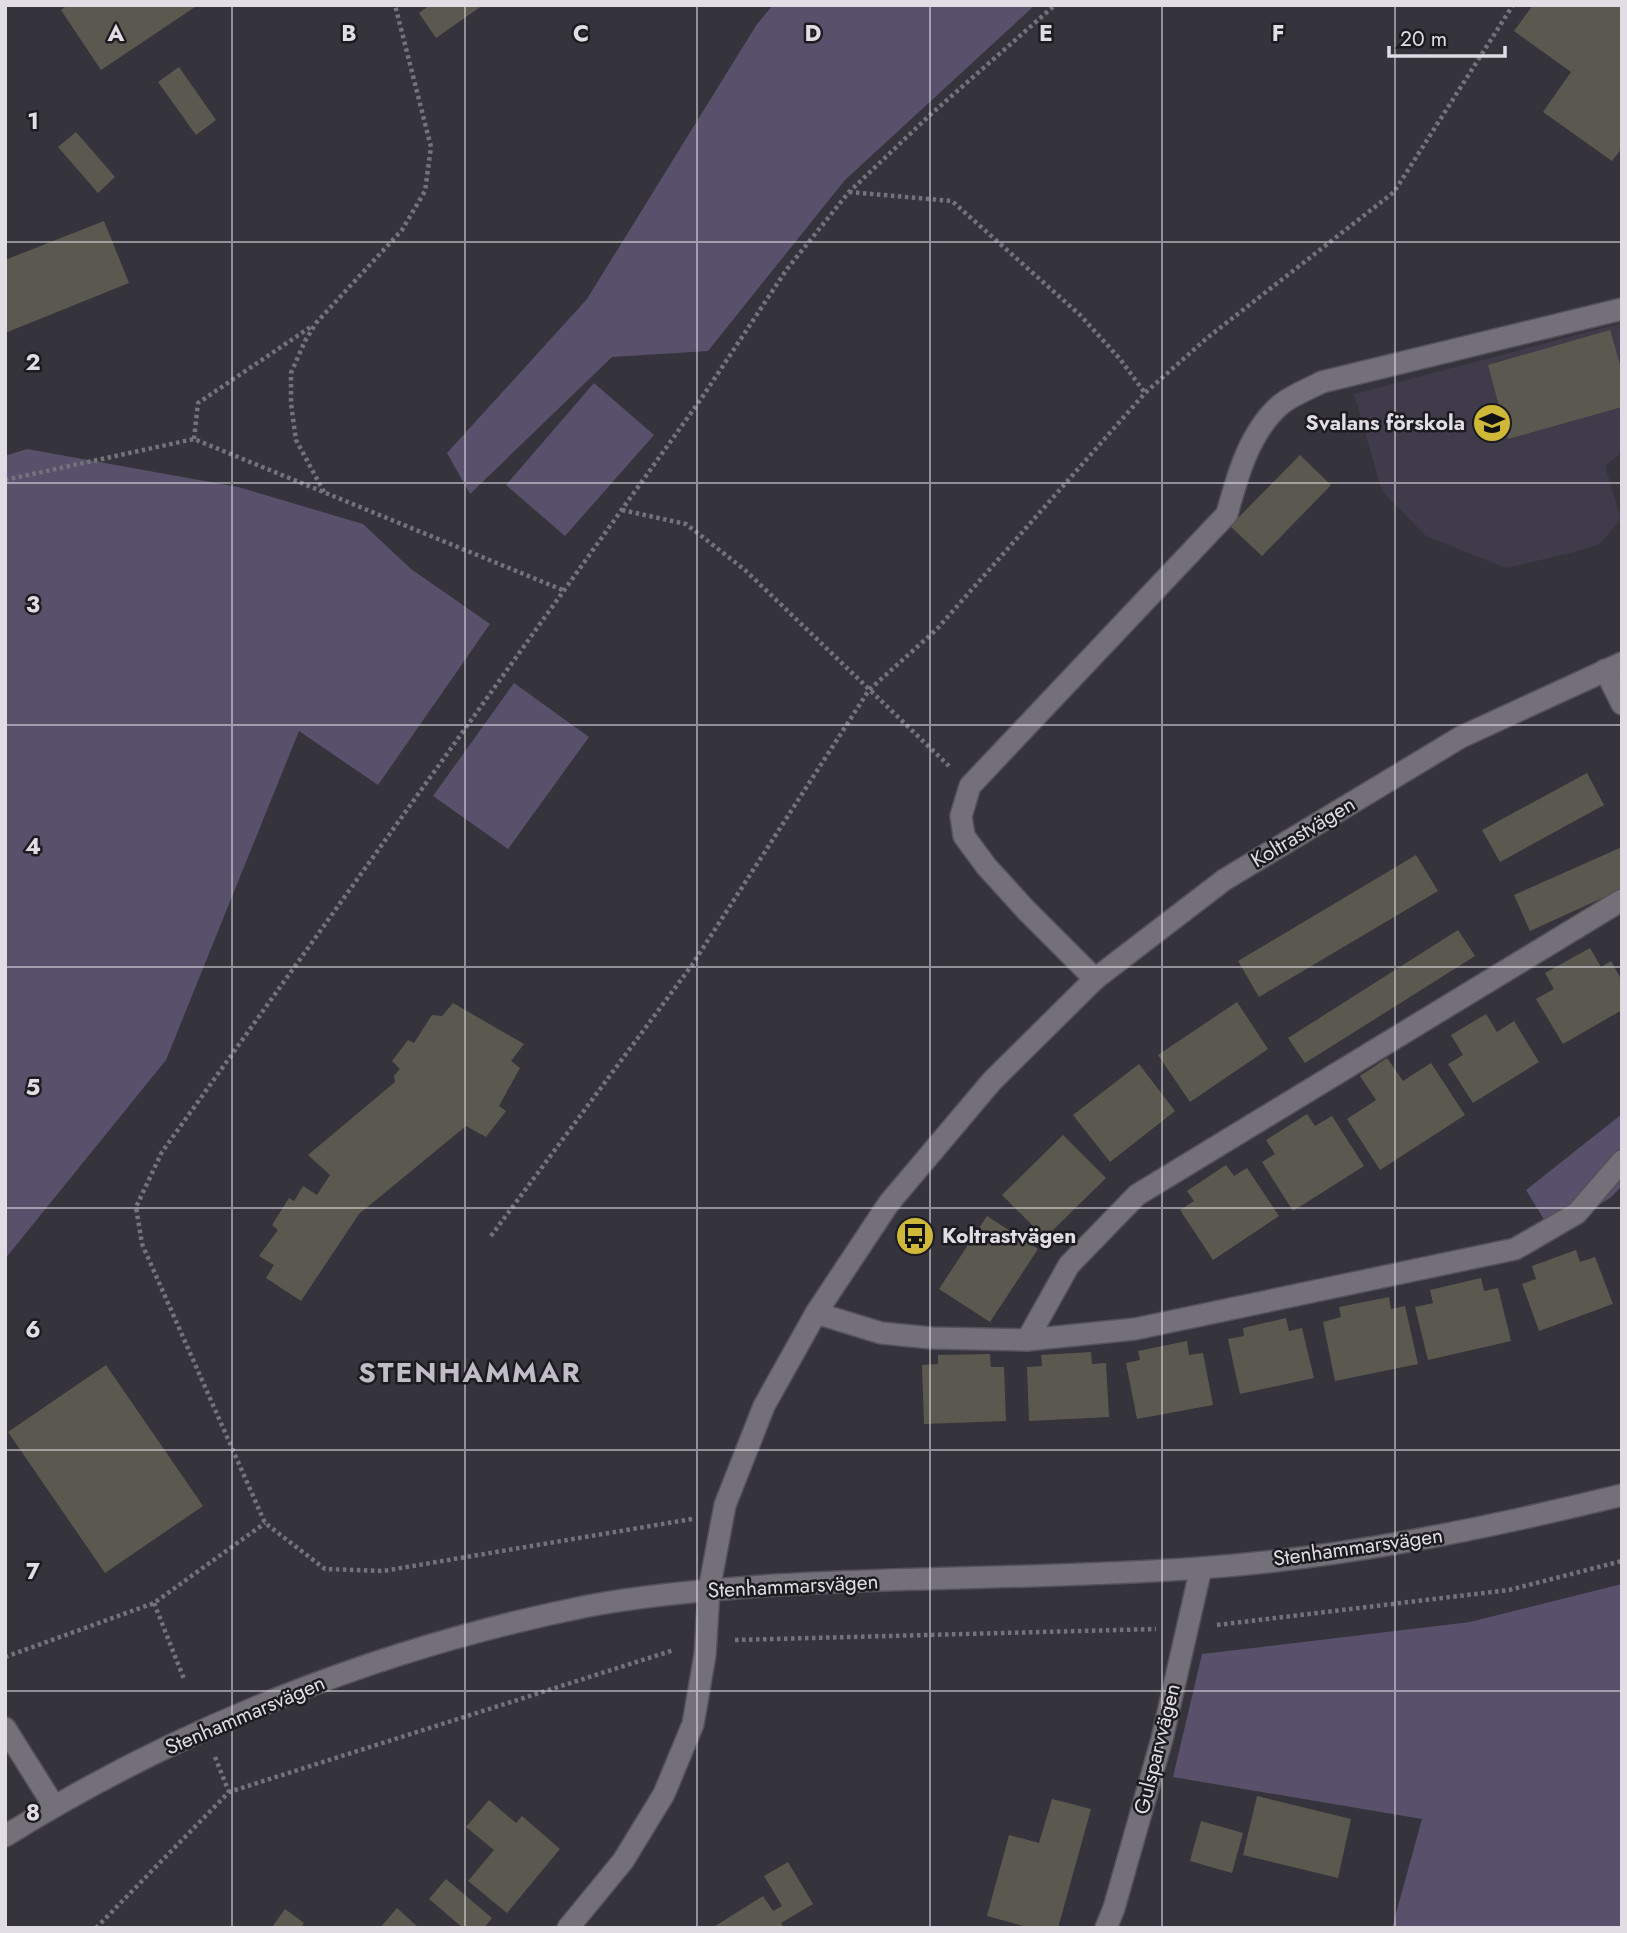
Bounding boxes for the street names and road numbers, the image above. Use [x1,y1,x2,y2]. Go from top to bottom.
street label: Koltrastvägen [1245,789,1361,875]
street label: Stenhammarsvägen [1271,1520,1445,1574]
street label: Stenhammarsvägen [707,1567,879,1605]
street label: Stenhammarsvägen [160,1668,330,1762]
street label: Gulsparvvägen [1126,1681,1188,1817]

